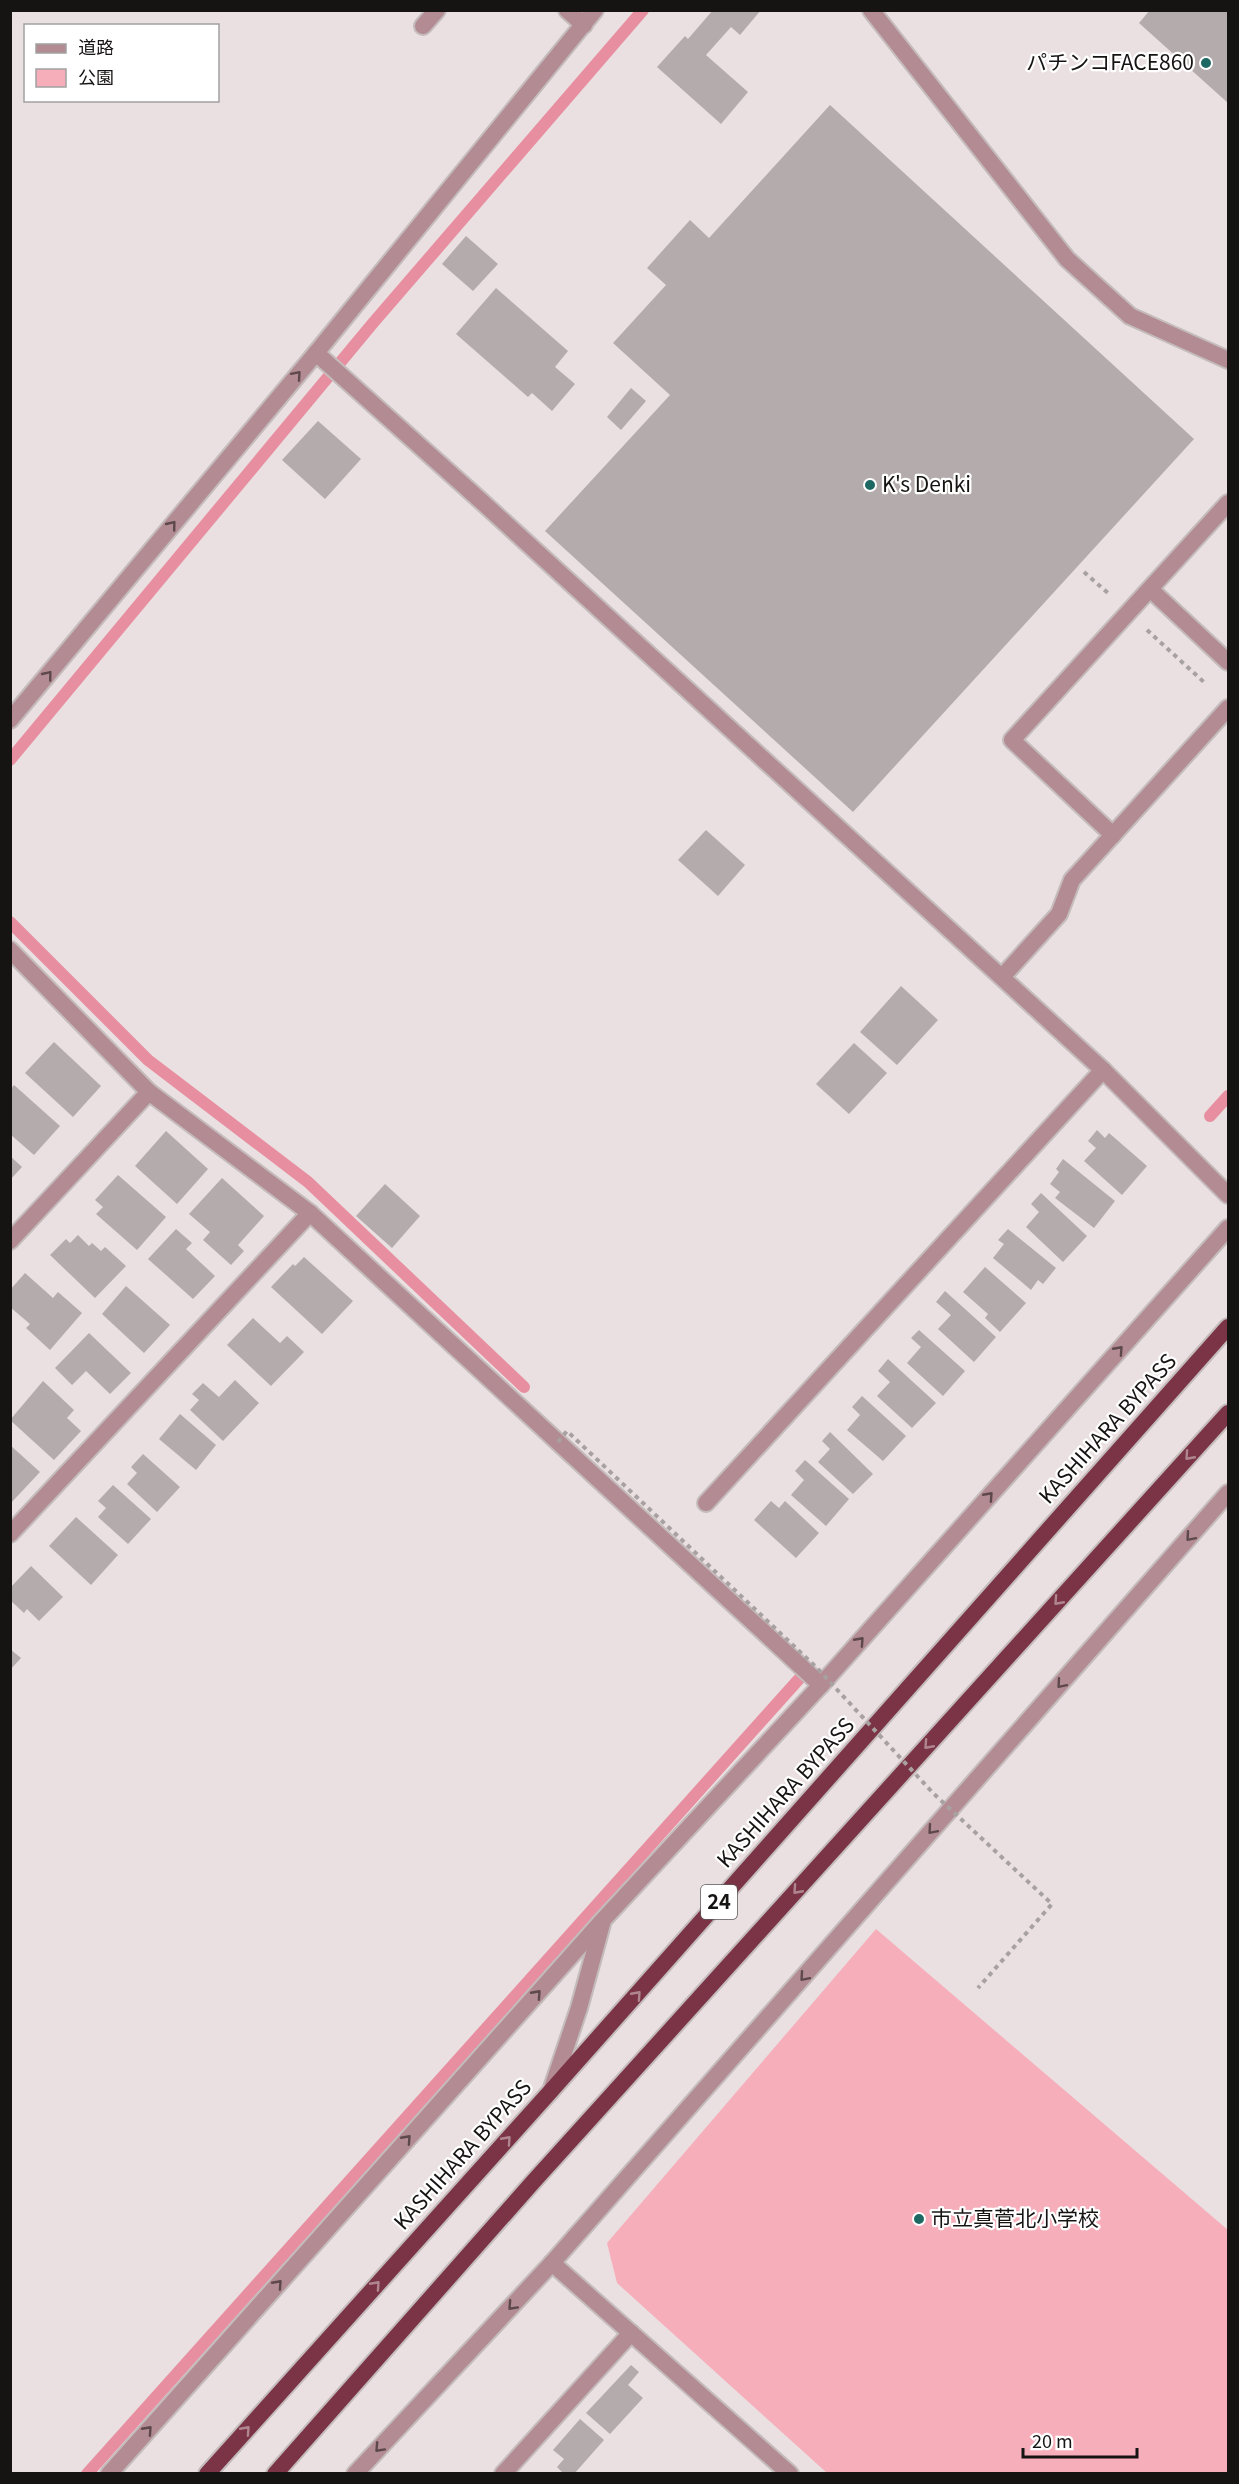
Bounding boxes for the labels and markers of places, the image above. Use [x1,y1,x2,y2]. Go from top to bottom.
place label: パチンコFACE860 [1026,46,1194,76]
marker: パチンコFACE860 [1199,56,1213,70]
place label: K's Denki [882,468,971,498]
marker: K's Denki [863,478,877,492]
place label: 市立真菅北小学校 [931,2202,1099,2232]
marker: 市立真菅北小学校 [912,2212,926,2226]

